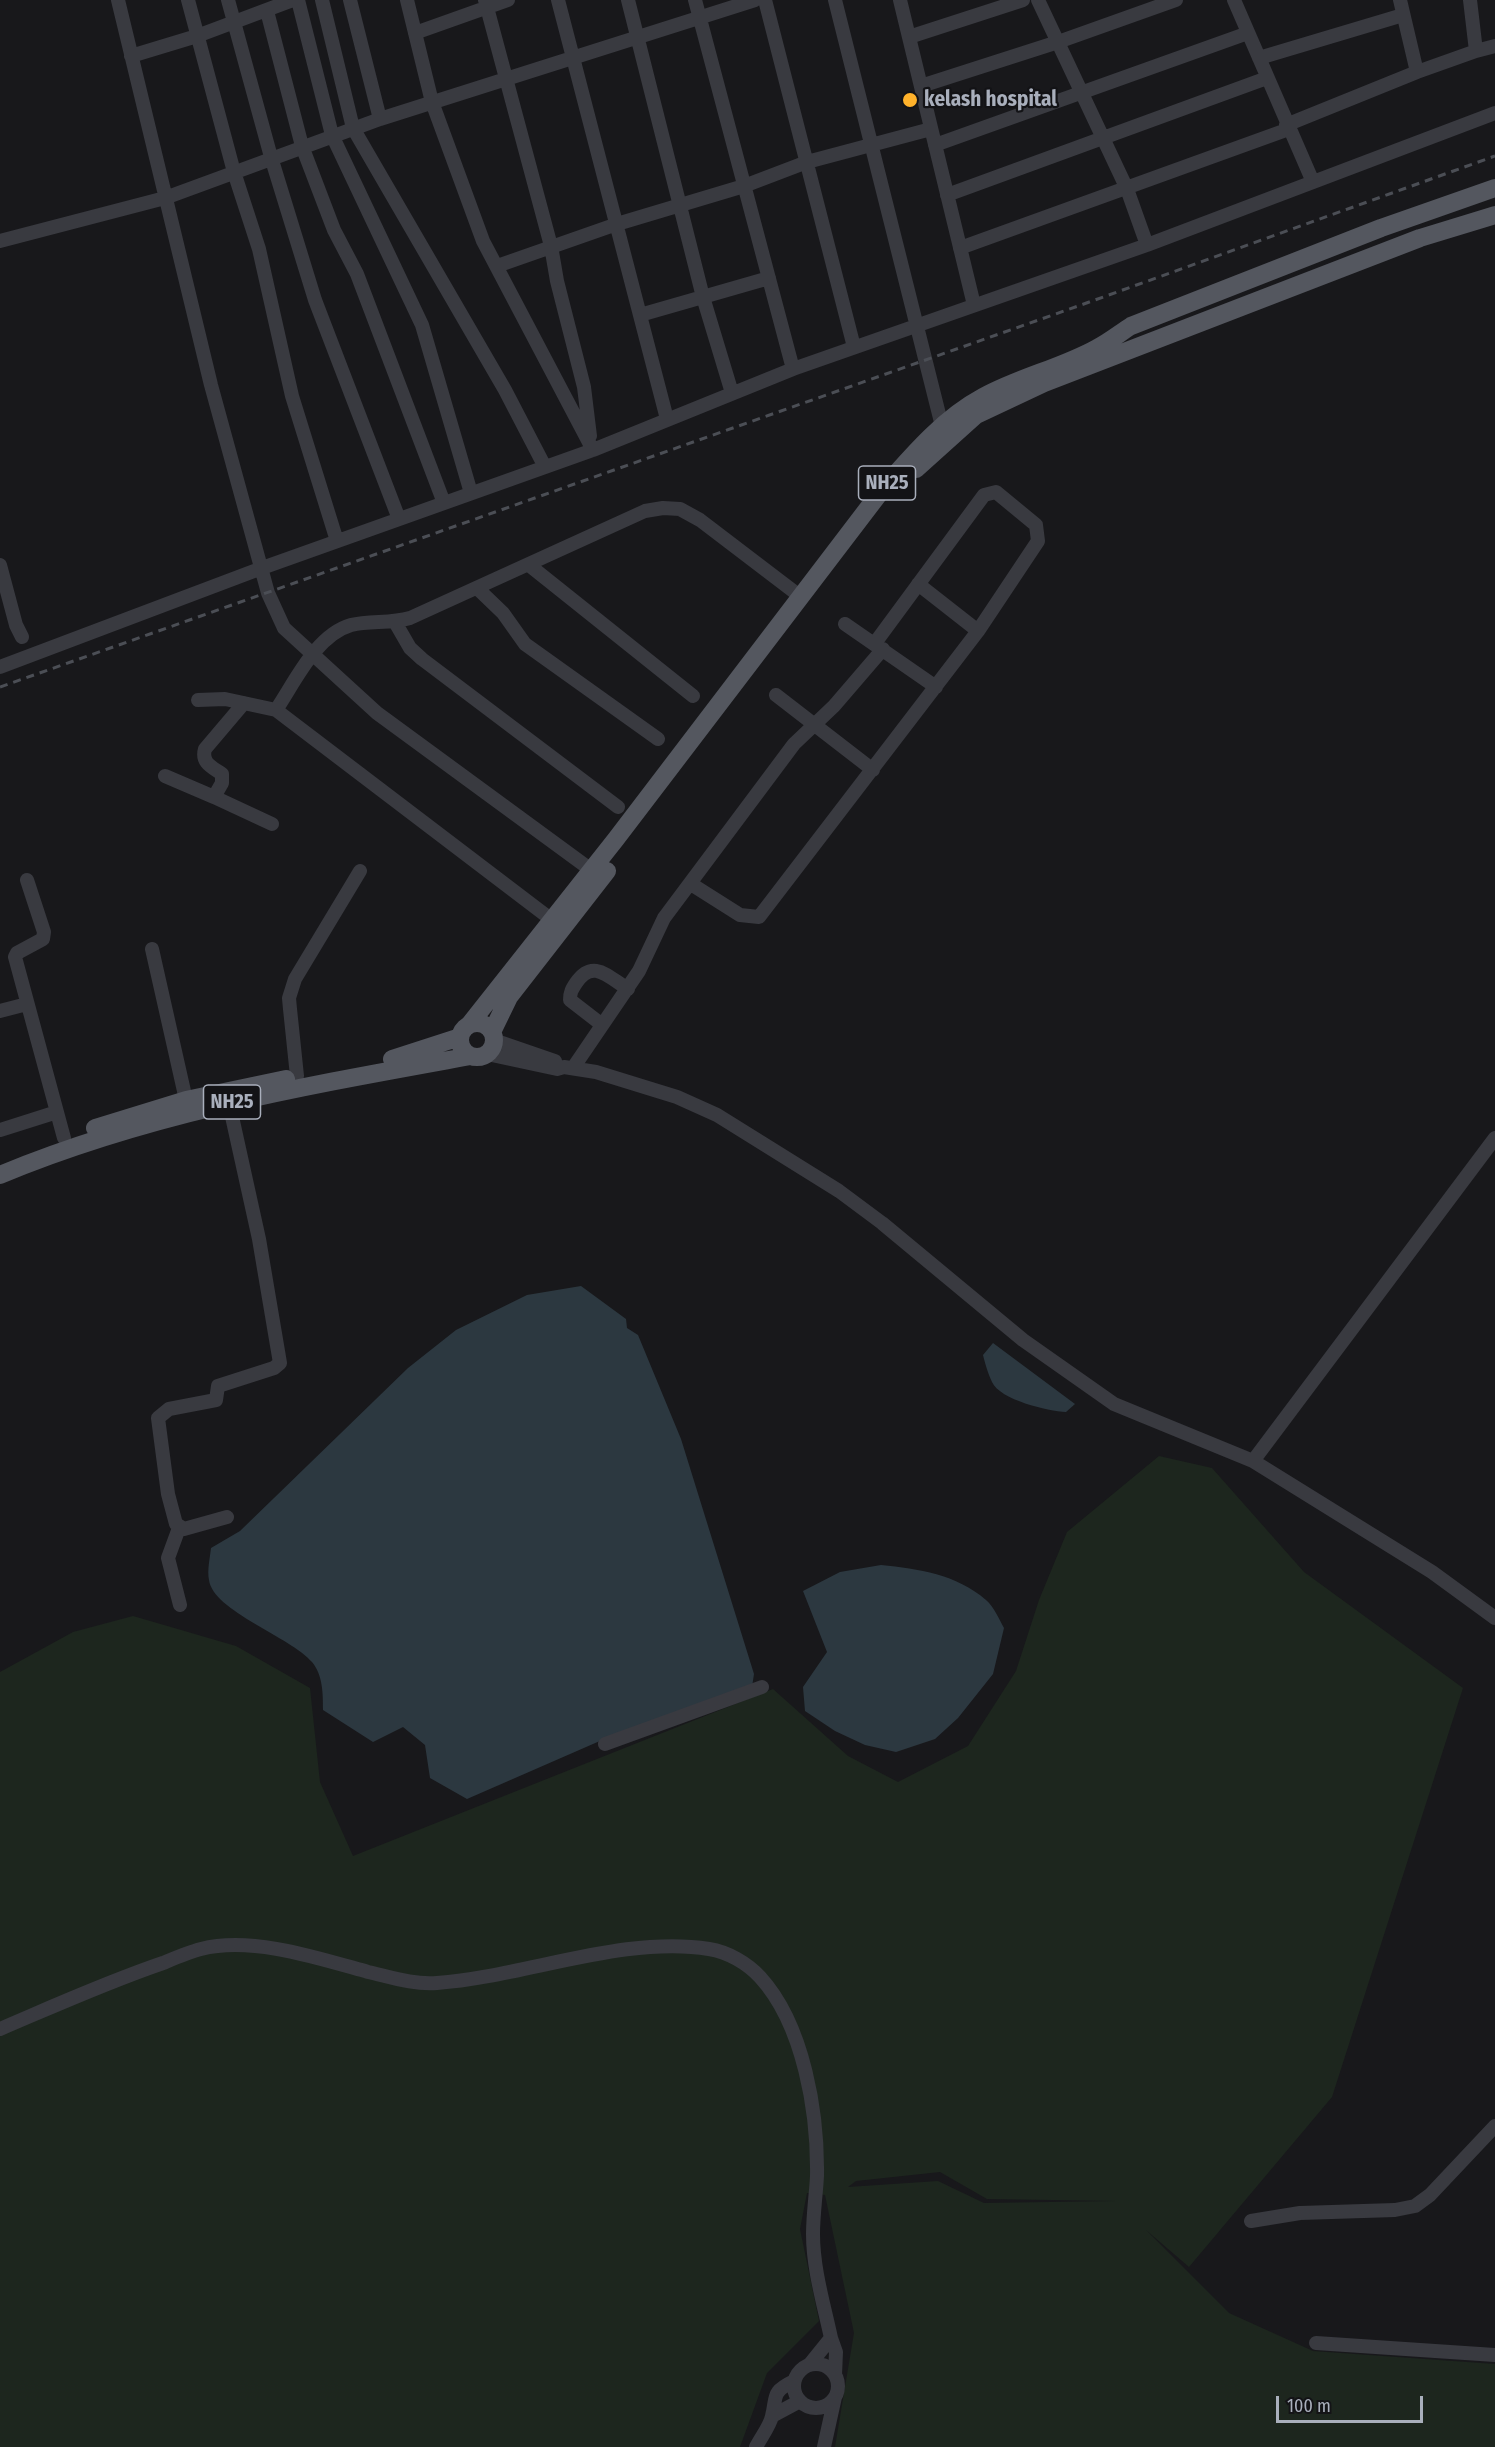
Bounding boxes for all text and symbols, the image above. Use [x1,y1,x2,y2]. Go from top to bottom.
place label: kelash hospital [924,87,1057,113]
marker: kelash hospital [901,91,919,109]
road number: NH25 [858,466,916,500]
road number: NH25 [204,1085,260,1119]
scale bar [1279,2384,1426,2422]
text: 100 m [1287,2395,1331,2417]

